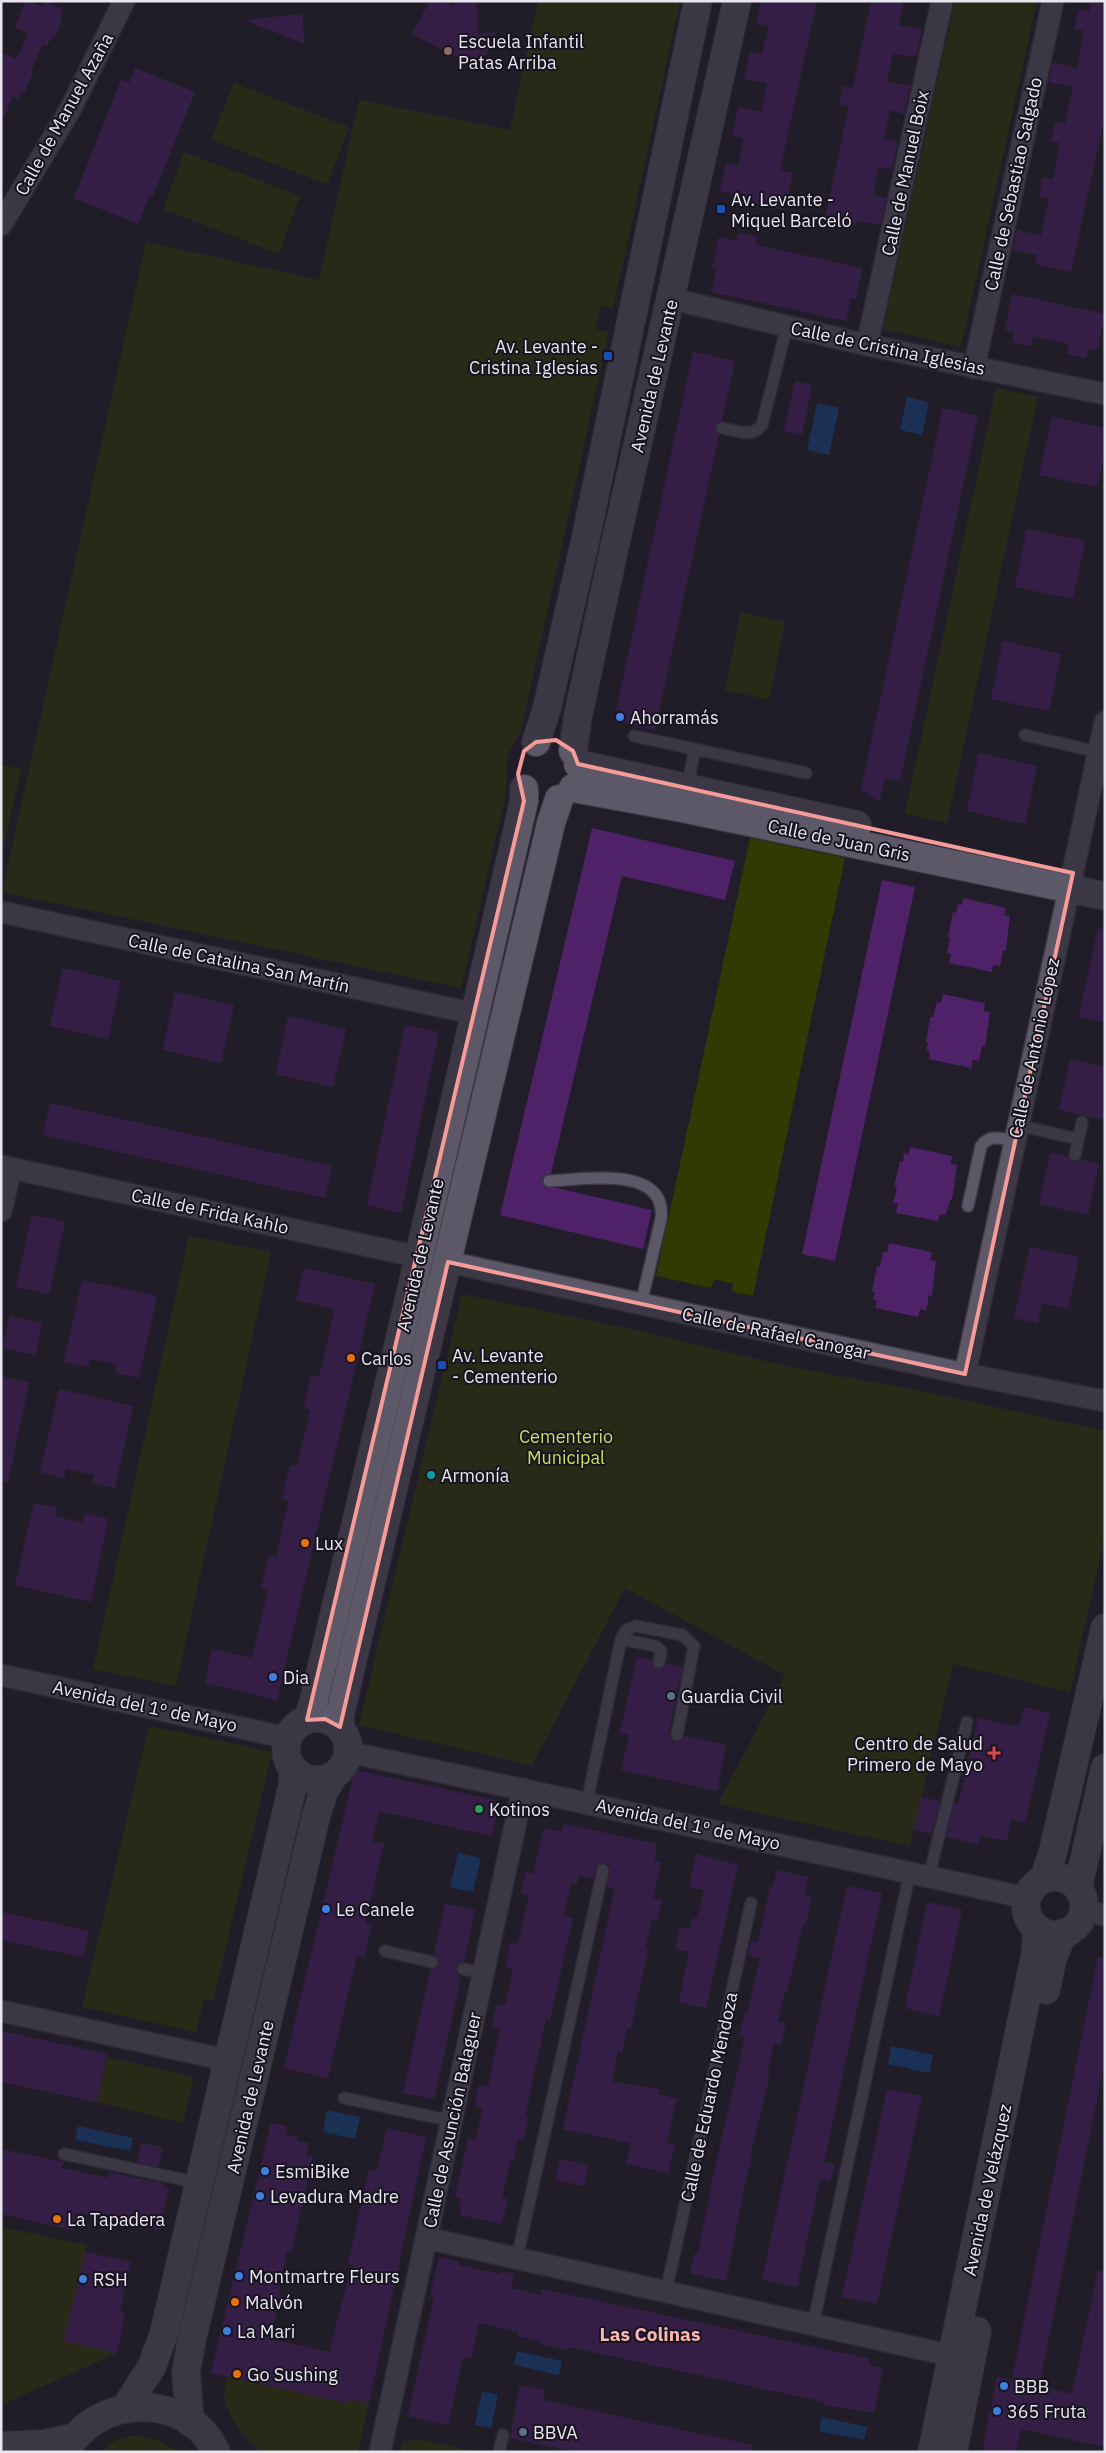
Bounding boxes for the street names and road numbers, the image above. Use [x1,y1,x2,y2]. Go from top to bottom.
street label: Calle de Manuel Azaña [10,28,118,199]
street label: Calle de Sebastiao Salgado [979,75,1047,293]
street label: Calle de Manuel Boix [876,88,934,258]
street label: Avenida de Levante [625,297,683,455]
street label: Calle de Cristina Iglesias [789,316,987,380]
street label: Calle de Juan Gris [766,814,912,866]
street label: Calle de Catalina San Martín [126,928,352,998]
street label: Calle de Antonio López [1004,956,1064,1140]
street label: Avenida de Levante [391,1176,449,1334]
street label: Calle de Frida Kahlo [129,1183,291,1239]
street label: Calle de Rafael Canogar [680,1302,872,1364]
street label: Avenida del 1º de Mayo [51,1675,239,1737]
street label: Avenida del 1º de Mayo [594,1793,782,1855]
street label: Calle de Eduardo Mendoza [675,1989,743,2204]
street label: Calle de Asunción Balaguer [418,2010,486,2230]
street label: Avenida de Levante [221,2018,279,2176]
street label: Avenida de Velázquez [958,2102,1016,2278]

